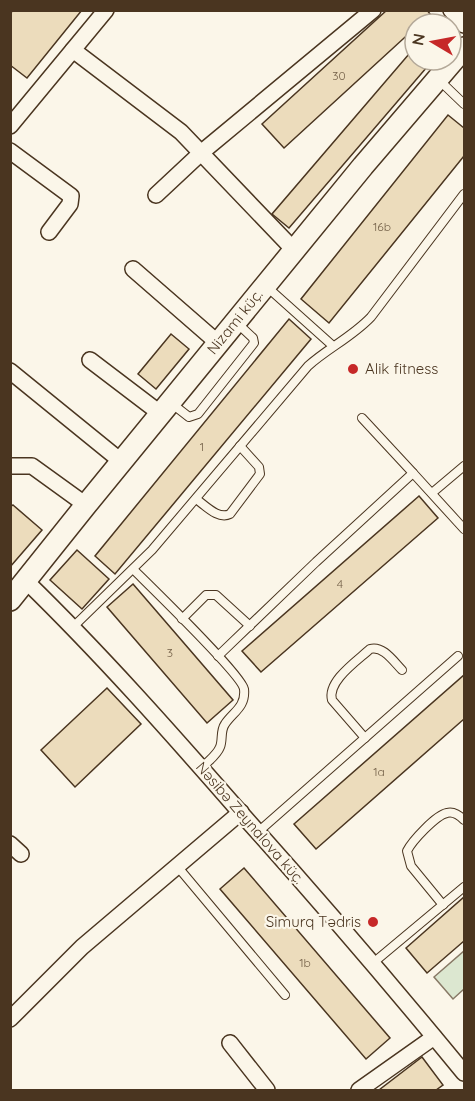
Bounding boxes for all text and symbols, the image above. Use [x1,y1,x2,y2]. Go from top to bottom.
north arrow [403,12,463,72]
text: N [407,32,429,47]
house number: 30 [332,68,346,83]
house number: 16b [373,219,391,234]
street label: Nizami küç. [203,285,267,358]
place label: Alik fitness [365,359,438,378]
marker: Alik fitness [346,362,360,376]
house number: 1 [200,439,204,454]
house number: 4 [337,576,343,591]
house number: 3 [167,645,173,660]
street label: Nəsibə Zeynalova küç. [192,758,309,888]
house number: 1a [373,764,385,779]
place label: Simurq Tədris [266,912,361,931]
marker: Simurq Tədris [366,915,380,929]
house number: 1b [299,955,311,970]

